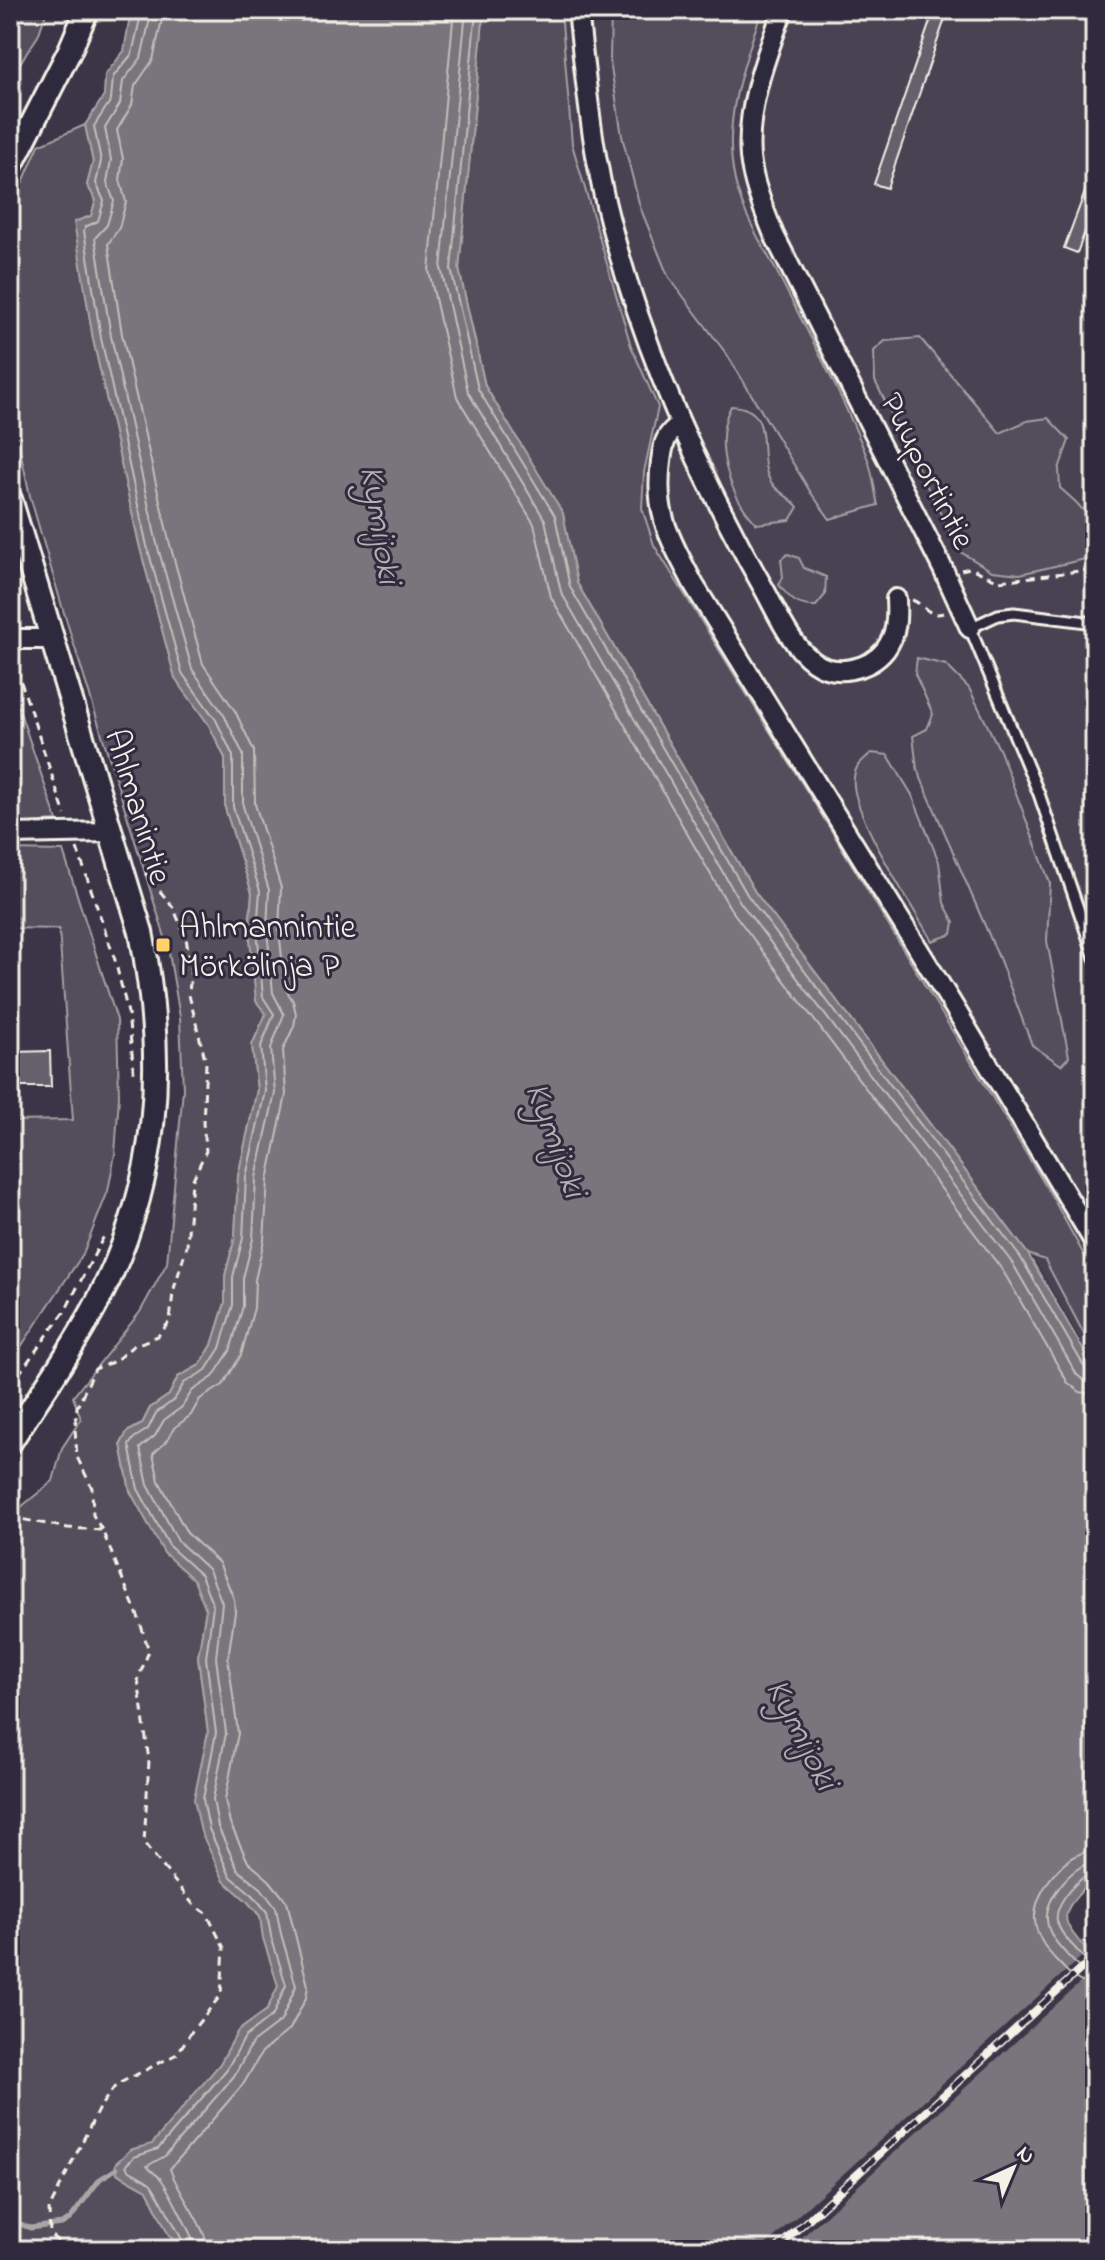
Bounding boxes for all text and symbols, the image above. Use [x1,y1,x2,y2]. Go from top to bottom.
street label: Puuportintie [865,385,987,560]
water label: Kymijoki [343,462,415,591]
street label: Ahlmanintie [89,723,184,892]
place label: Ahlmannintie Mörkölinja P [179,904,356,993]
marker: Ahlmannintie Mörkölinja P [154,936,172,954]
water label: Kymijoki [509,1076,600,1209]
water label: Kymijoki [749,1670,852,1803]
north arrow [973,2128,1053,2208]
text: N [1008,2139,1041,2172]

